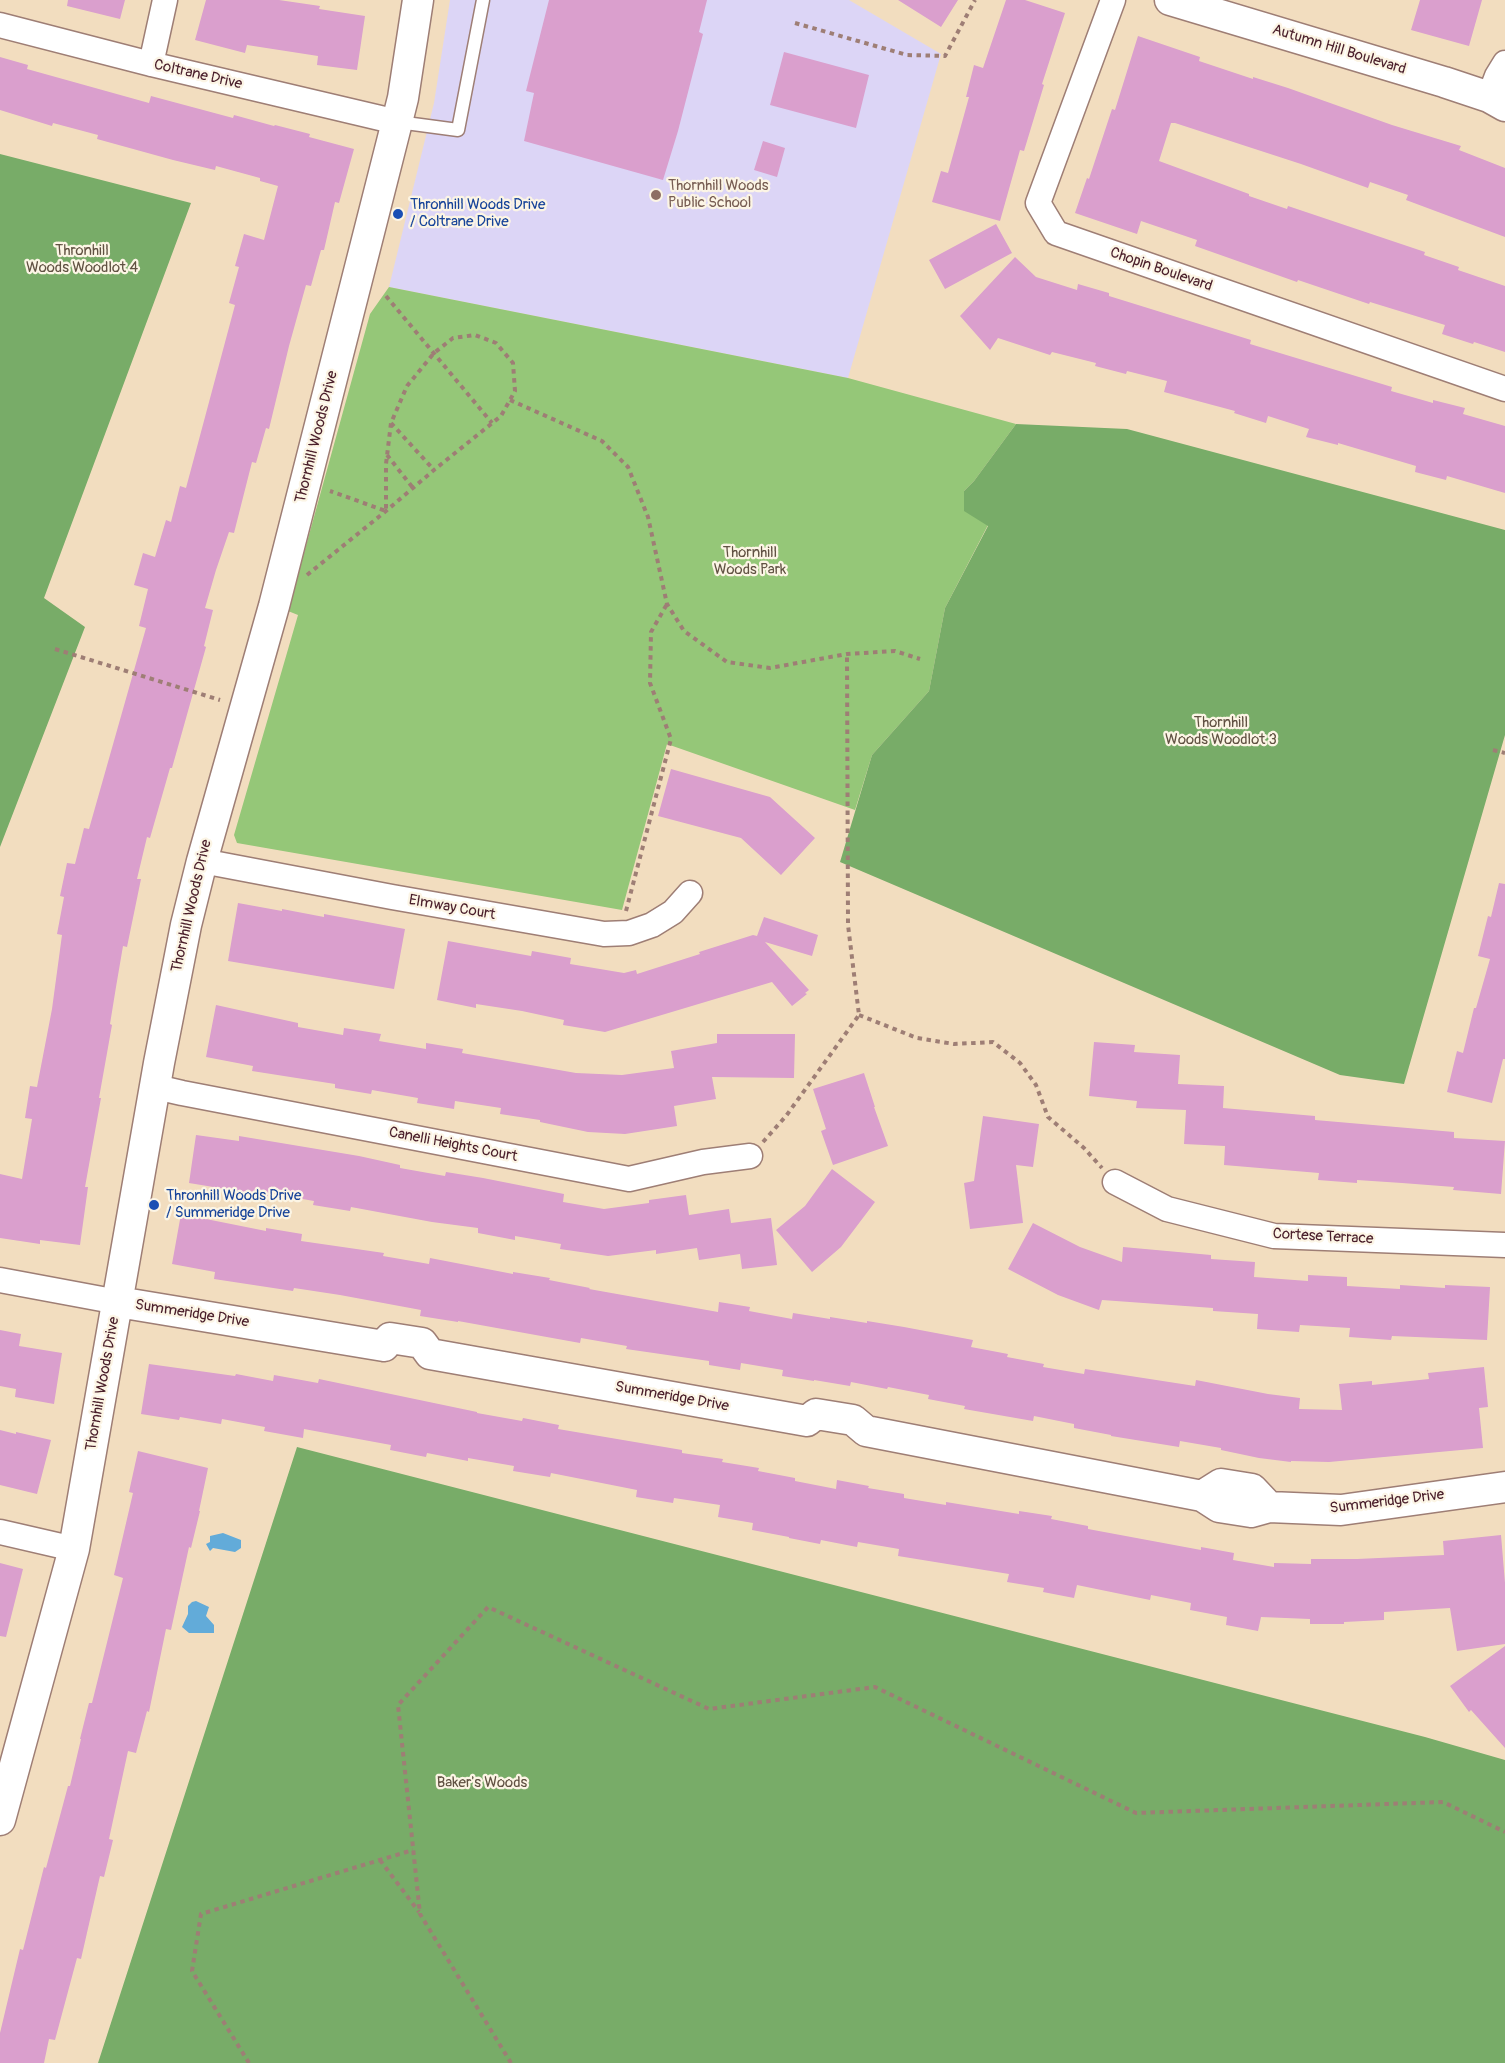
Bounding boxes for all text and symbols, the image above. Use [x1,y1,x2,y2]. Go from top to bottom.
street label: Autumn Hill Boulevard [1270,21,1408,79]
street label: Coltrane Drive [152,56,244,94]
place label: Thornhill Woods Public School [668,177,768,212]
marker: Thornhill Woods Public School [649,188,663,202]
place label: Thronhill Woods Drive / Coltrane Drive [410,196,545,231]
marker: Thronhill Woods Drive / Coltrane Drive [391,207,405,221]
park label: Thronhill Woods Woodlot 4 [26,242,138,277]
street label: Chopin Boulevard [1107,244,1215,296]
street label: Thornhill Woods Drive [292,369,342,505]
park label: Thornhill Woods Park [714,544,786,579]
park label: Thornhill Woods Woodlot 3 [1165,714,1277,749]
street label: Thornhill Woods Drive [168,838,216,974]
street label: Elmway Court [407,892,497,924]
street label: Canelli Heights Court [387,1124,519,1166]
place label: Thronhill Woods Drive / Summeridge Drive [166,1187,301,1222]
marker: Thronhill Woods Drive / Summeridge Drive [147,1198,161,1212]
street label: Cortese Terrace [1272,1225,1374,1249]
street label: Summeridge Drive [134,1296,250,1332]
street label: Thornhill Woods Drive [82,1316,124,1452]
street label: Summeridge Drive [614,1378,730,1416]
street label: Summeridge Drive [1329,1486,1445,1518]
park label: Baker's Woods [437,1774,527,1792]

